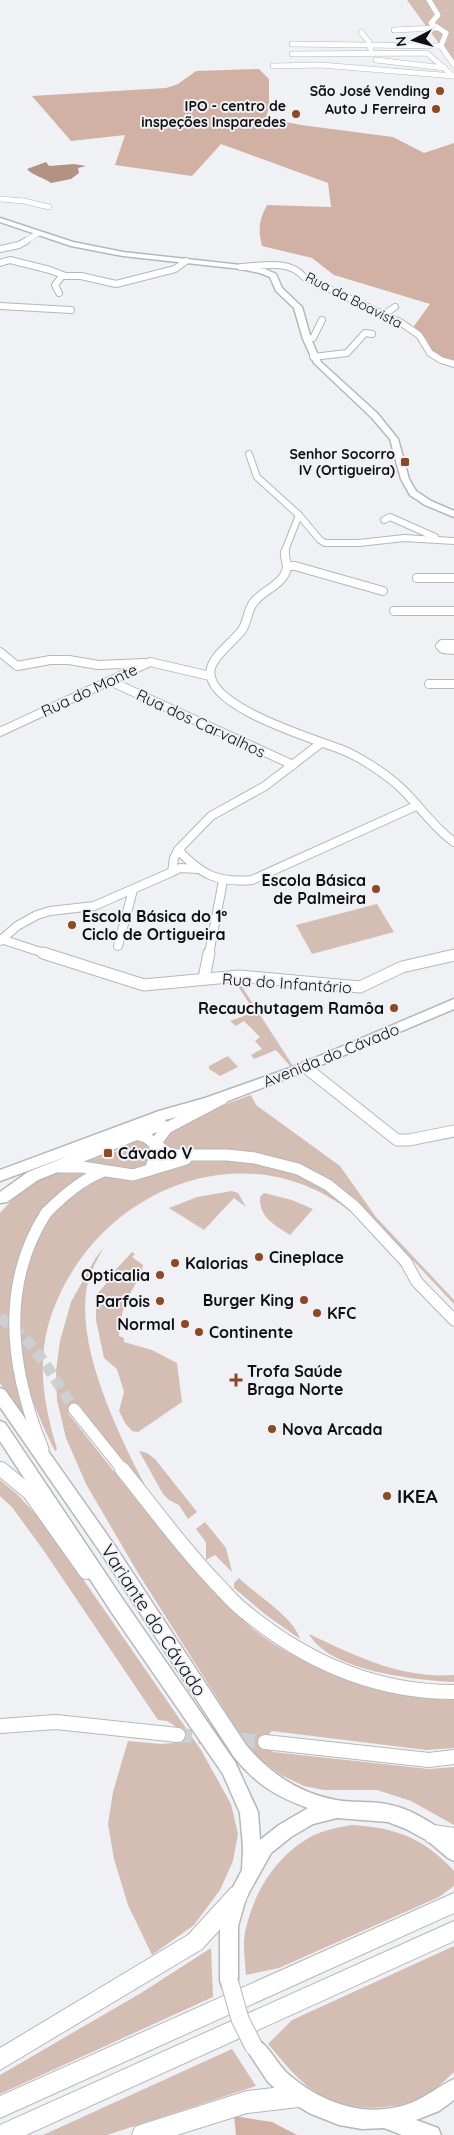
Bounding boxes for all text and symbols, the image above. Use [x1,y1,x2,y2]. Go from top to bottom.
north arrow [389,15,439,65]
text: N [392,35,411,47]
place label: São José Vending [310,82,430,100]
marker: São José Vending [434,85,446,97]
place label: IPO - centro de inspeções Insparedes [141,97,286,131]
place label: Auto J Ferreira [325,100,426,118]
marker: Auto J Ferreira [430,103,442,115]
marker: IPO - centro de inspeções Insparedes [290,108,302,120]
street label: Rua da Boavista [303,268,405,332]
place label: Senhor Socorro IV (Ortigueira) [289,445,395,479]
marker: Senhor Socorro IV (Ortigueira) [399,456,411,468]
street label: Rua do Monte [38,659,140,721]
street label: Rua dos Carvalhos [133,684,269,762]
place label: Escola Básica de Palmeira [262,870,366,908]
marker: Escola Básica de Palmeira [370,883,382,895]
place label: Escola Básica do 1º Ciclo de Ortigueira [82,906,228,944]
marker: Escola Básica do 1º Ciclo de Ortigueira [66,919,78,931]
street label: Rua do Infantário [222,968,352,998]
place label: Recauchutagem Ramôa [198,998,384,1018]
marker: Recauchutagem Ramôa [388,1002,400,1014]
street label: Avenida do Cávado [260,1019,402,1091]
place label: Cávado V [118,1143,192,1163]
marker: Cávado V [102,1147,114,1159]
place label: Cineplace [269,1247,344,1267]
marker: Cineplace [253,1251,265,1263]
place label: Kalorias [185,1253,248,1273]
marker: Kalorias [169,1257,181,1269]
place label: Opticalia [81,1265,150,1285]
marker: Opticalia [154,1269,166,1281]
place label: Burger King [203,1290,294,1310]
place label: Parfois [95,1291,150,1311]
marker: Burger King [298,1294,310,1306]
marker: Parfois [154,1295,166,1307]
place label: KFC [327,1303,356,1323]
marker: KFC [311,1307,323,1319]
place label: Normal [117,1314,175,1334]
marker: Normal [179,1318,191,1330]
place label: Continente [209,1322,293,1342]
marker: Continente [193,1326,205,1338]
place label: Trofa Saúde Braga Norte [247,1361,344,1399]
marker: Trofa Saúde Braga Norte [229,1373,243,1387]
place label: Nova Arcada [282,1419,382,1439]
marker: Nova Arcada [266,1423,278,1435]
place label: IKEA [397,1484,438,1508]
marker: IKEA [381,1490,393,1502]
street label: Variante do Cávado [96,1539,212,1701]

